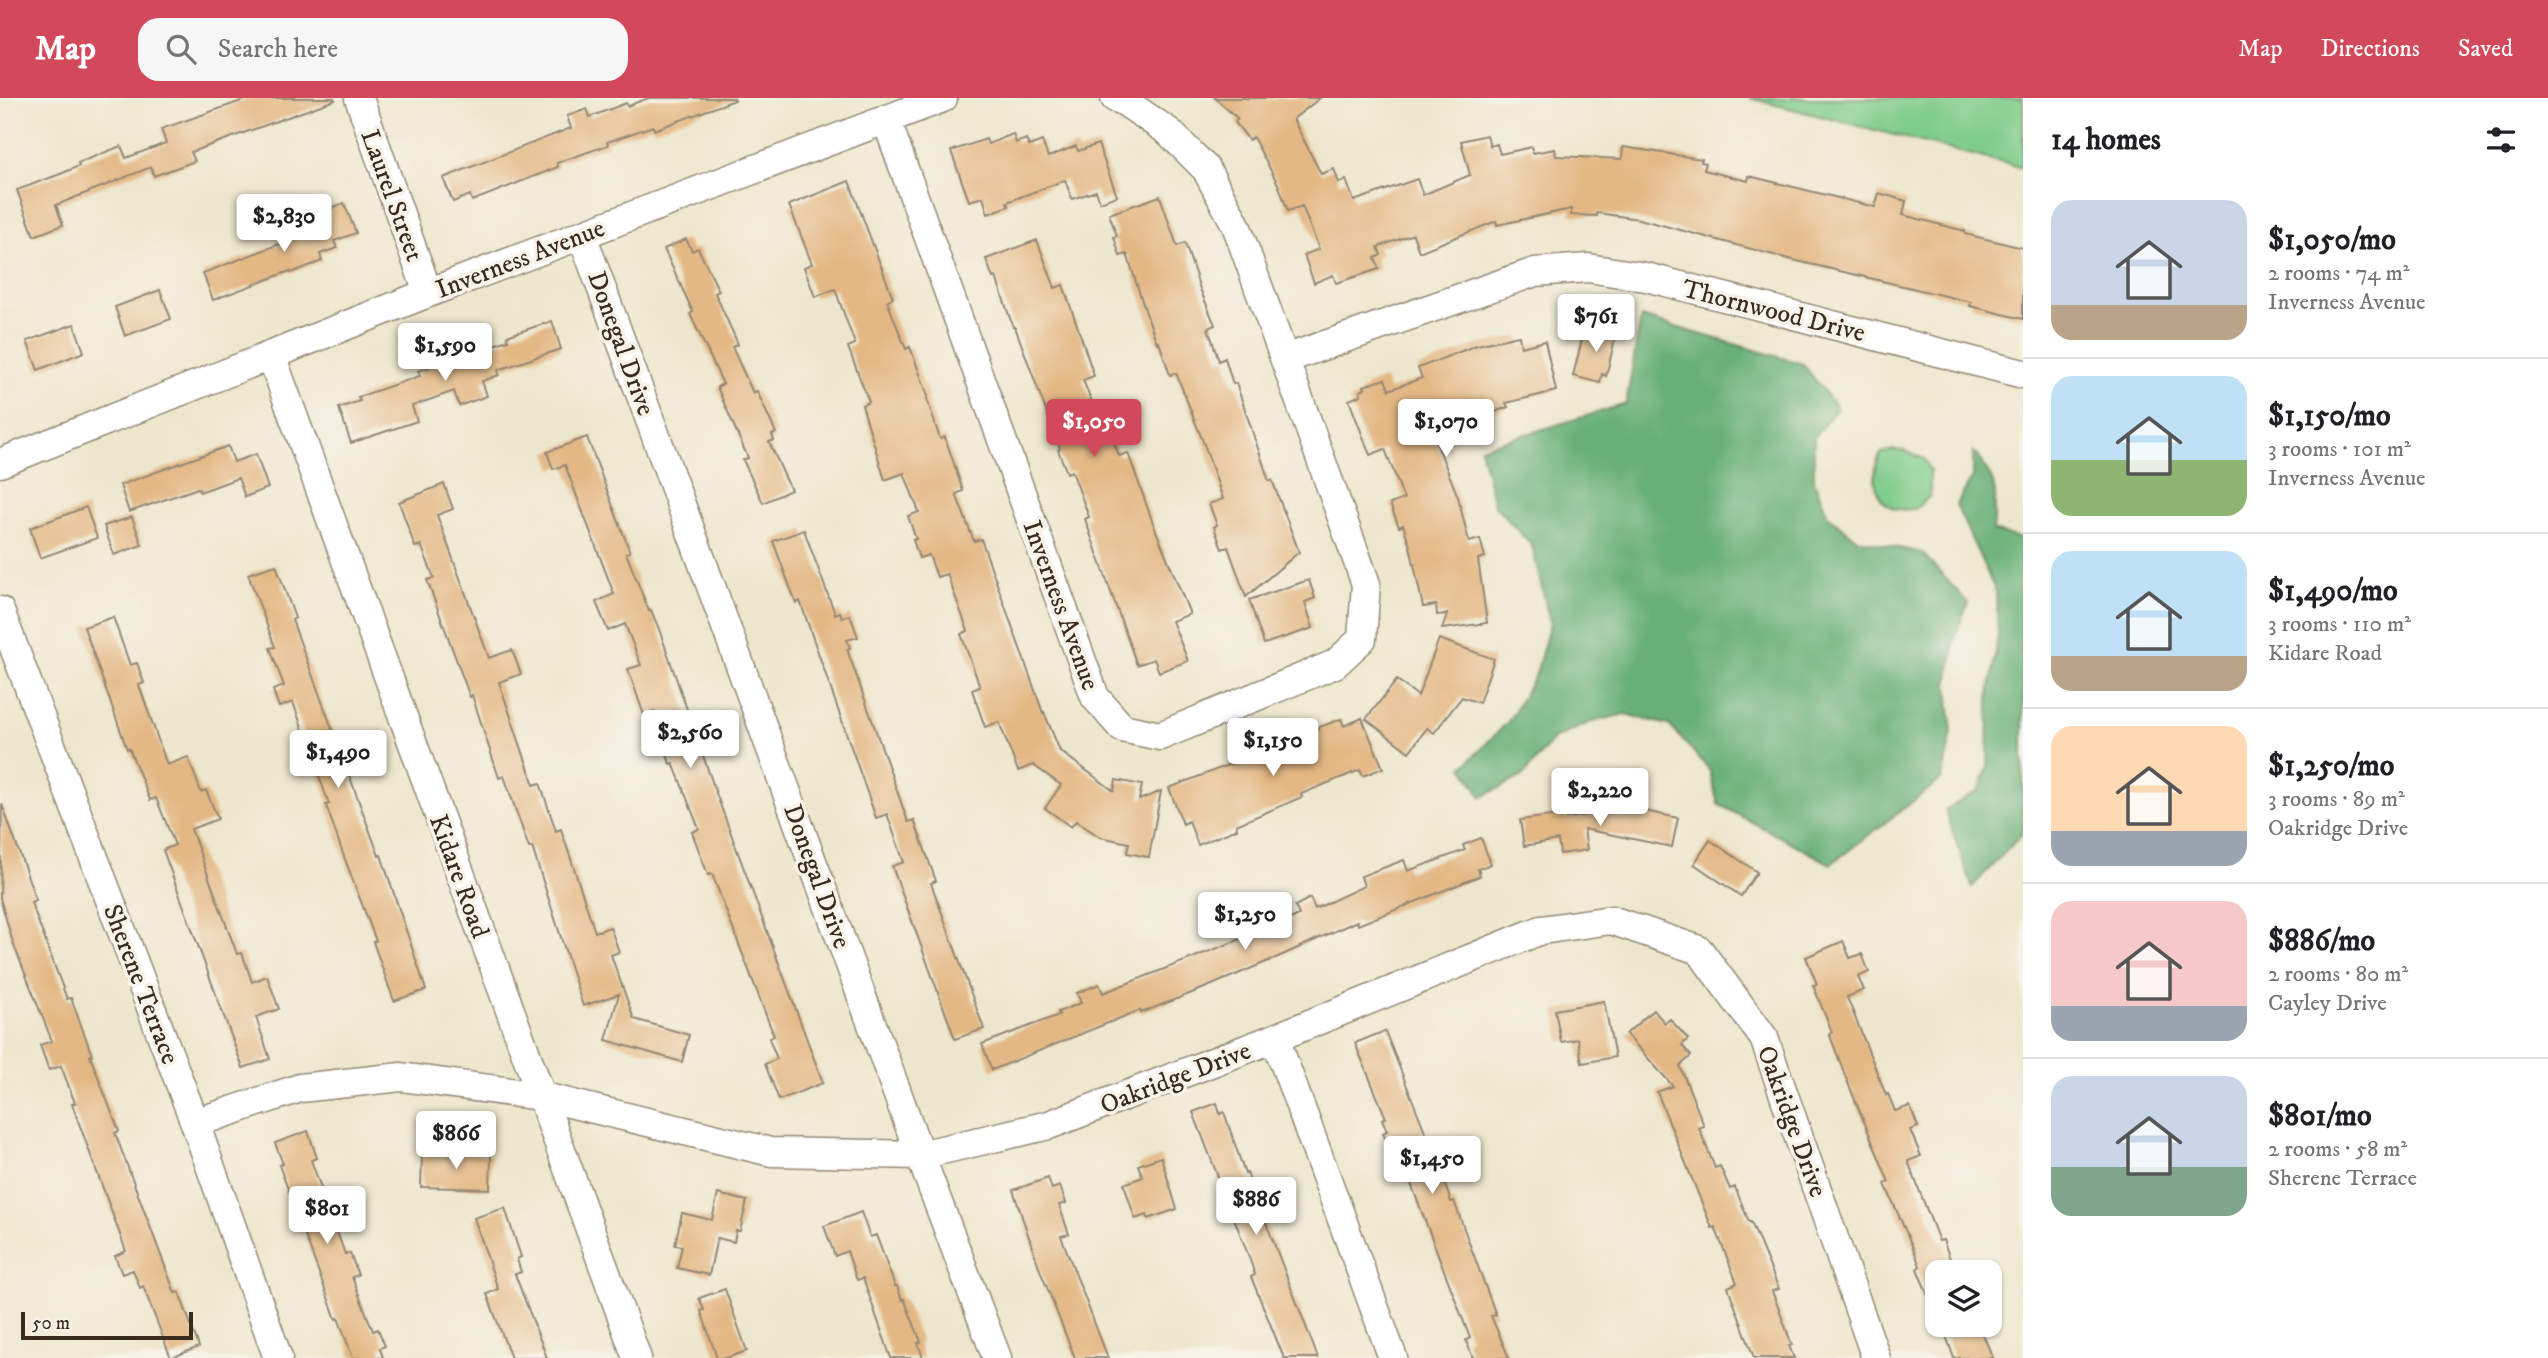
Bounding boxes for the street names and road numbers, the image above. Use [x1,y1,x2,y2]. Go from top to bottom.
street label: Laurel Street [353,125,431,266]
street label: Inverness Avenue [431,212,610,307]
street label: Donegal Drive [579,267,662,420]
street label: Thornwood Drive [1679,273,1868,350]
street label: Inverness Avenue [1015,516,1107,695]
street label: Donegal Drive [775,800,858,953]
street label: Kidare Road [421,810,496,943]
street label: Sherene Terrace [95,900,186,1069]
street label: Oakridge Drive [1096,1035,1255,1122]
street label: Oakridge Drive [1749,1041,1834,1202]

